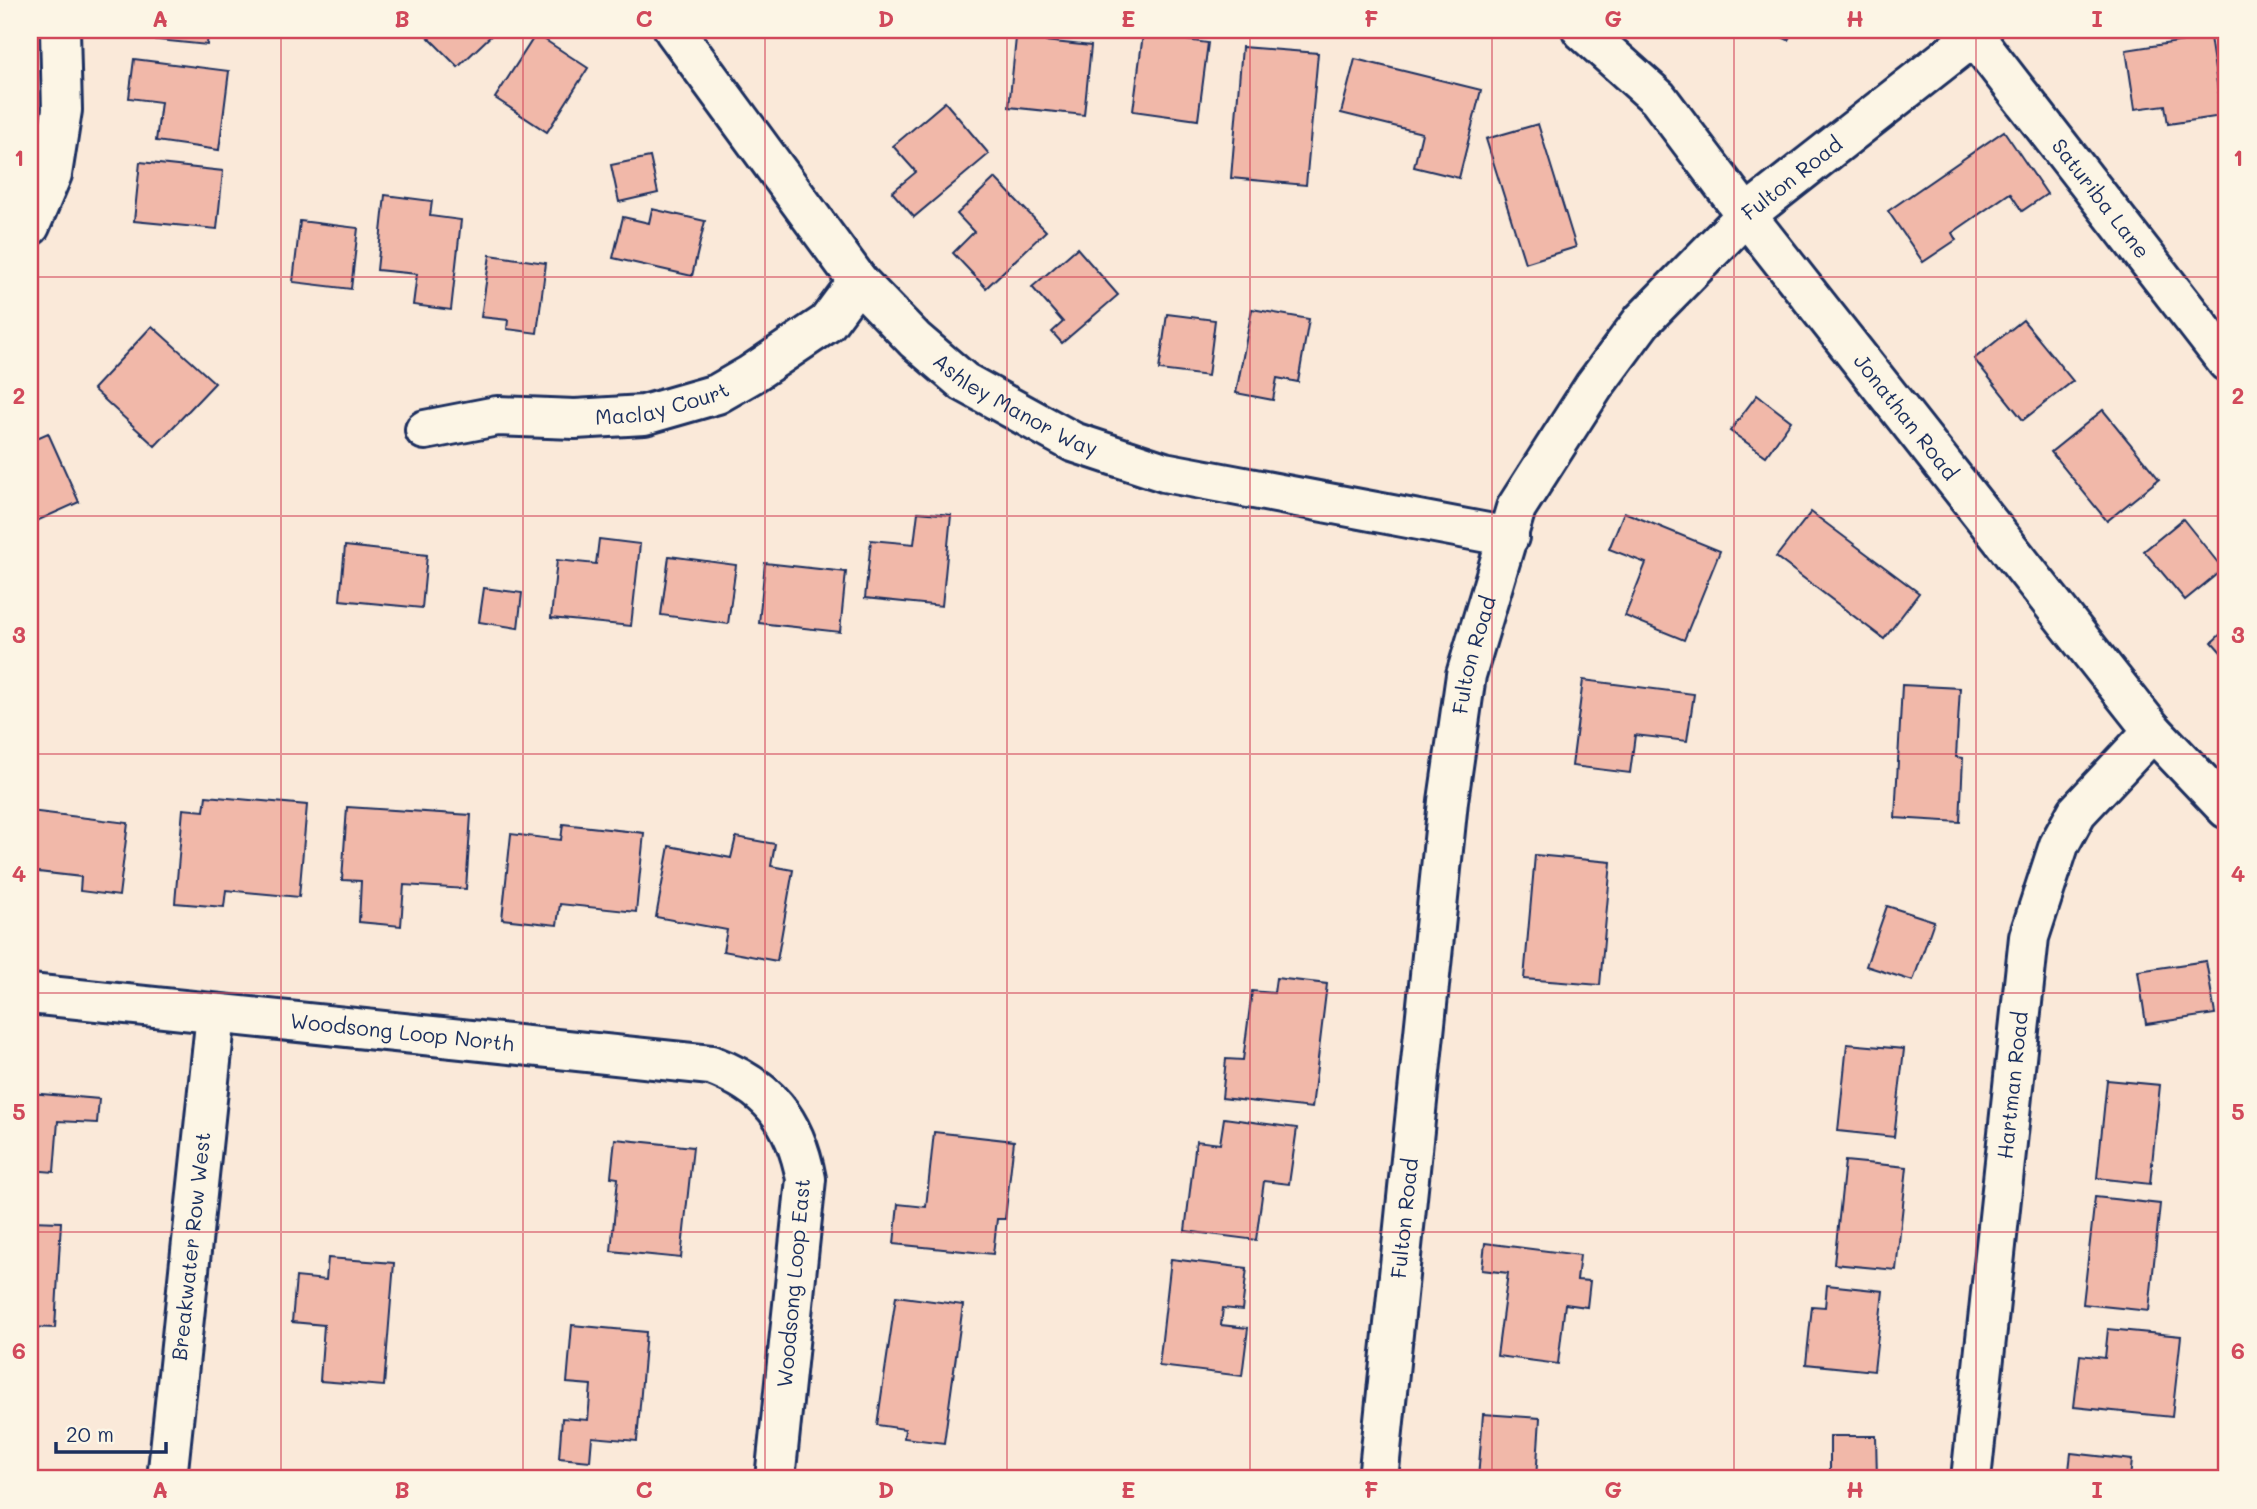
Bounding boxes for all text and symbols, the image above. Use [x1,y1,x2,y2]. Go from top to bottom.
text: A [152,3,168,33]
text: B [394,3,410,33]
text: C [635,3,653,33]
text: D [878,3,894,33]
text: E [1121,3,1135,33]
text: F [1364,3,1378,33]
text: G [1604,3,1622,33]
text: H [1846,3,1864,33]
text: I [2091,3,2103,33]
street label: Fulton Road [1735,130,1847,226]
street label: Saturiba Lane [2046,132,2156,263]
text: 1 [14,142,24,172]
text: 1 [2233,142,2243,172]
street label: Ashley Manor Way [928,347,1101,461]
street label: Jonathan Road [1849,348,1965,485]
street label: Maclay Court [594,375,733,430]
text: 2 [13,380,25,410]
text: 2 [2232,380,2244,410]
street label: Fulton Road [1446,593,1501,716]
text: 3 [12,619,26,649]
text: 3 [2231,619,2245,649]
text: 4 [12,858,26,888]
text: 4 [2231,858,2245,888]
street label: Woodsong Loop North [289,1006,516,1056]
street label: Hartman Road [1990,1010,2033,1160]
text: 5 [12,1096,26,1126]
text: 5 [2231,1096,2245,1126]
street label: Breakwater Row West [165,1131,215,1362]
street label: Fulton Road [1384,1157,1423,1280]
street label: Woodsong Loop East [770,1177,815,1389]
text: 6 [12,1335,26,1365]
text: 6 [2231,1335,2245,1365]
scale bar [56,1411,166,1455]
text: 20 m [66,1420,114,1447]
text: A [152,1474,168,1504]
text: B [394,1474,410,1504]
text: C [635,1474,653,1504]
text: D [878,1474,894,1504]
text: E [1121,1474,1135,1504]
text: F [1364,1474,1378,1504]
text: G [1604,1474,1622,1504]
text: H [1846,1474,1864,1504]
text: I [2091,1474,2103,1504]

